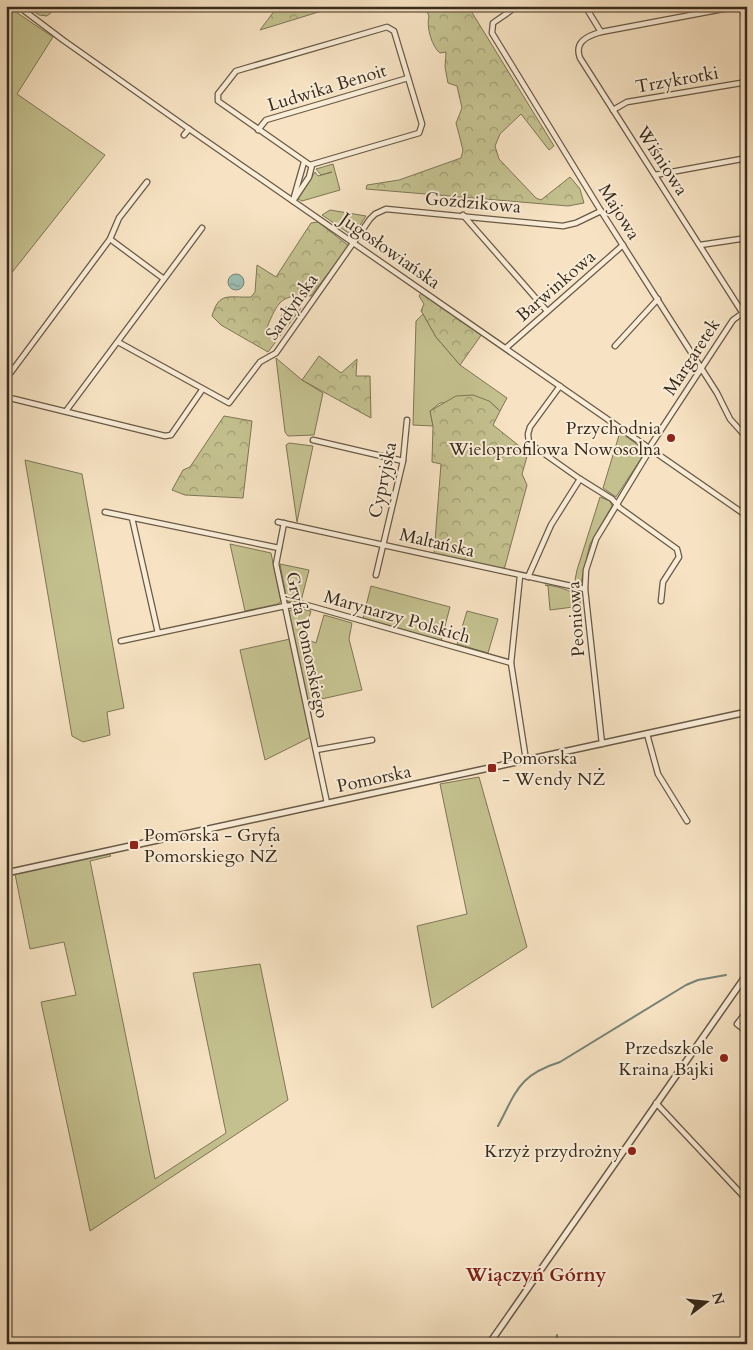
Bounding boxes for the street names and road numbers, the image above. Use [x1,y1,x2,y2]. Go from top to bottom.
street label: Ludwika Benoit [264,58,390,118]
street label: Trzykrotki [634,60,720,100]
street label: Wiśniowa [630,121,694,201]
street label: Majowa [592,179,646,245]
street label: Goździkowa [424,186,522,220]
street label: Jugosłowiańska [332,205,445,295]
street label: Barwinkowa [511,244,601,328]
street label: Sardyńska [260,268,324,345]
street label: Margaretek [658,313,726,400]
street label: Cypryjska [363,439,403,520]
street label: Maltańska [397,522,477,564]
street label: Gryfa Pomorskiego [279,570,335,721]
street label: Peoniowa [561,580,591,658]
street label: Marynarzy Polskich [321,584,473,650]
street label: Pomorska [335,759,414,799]

